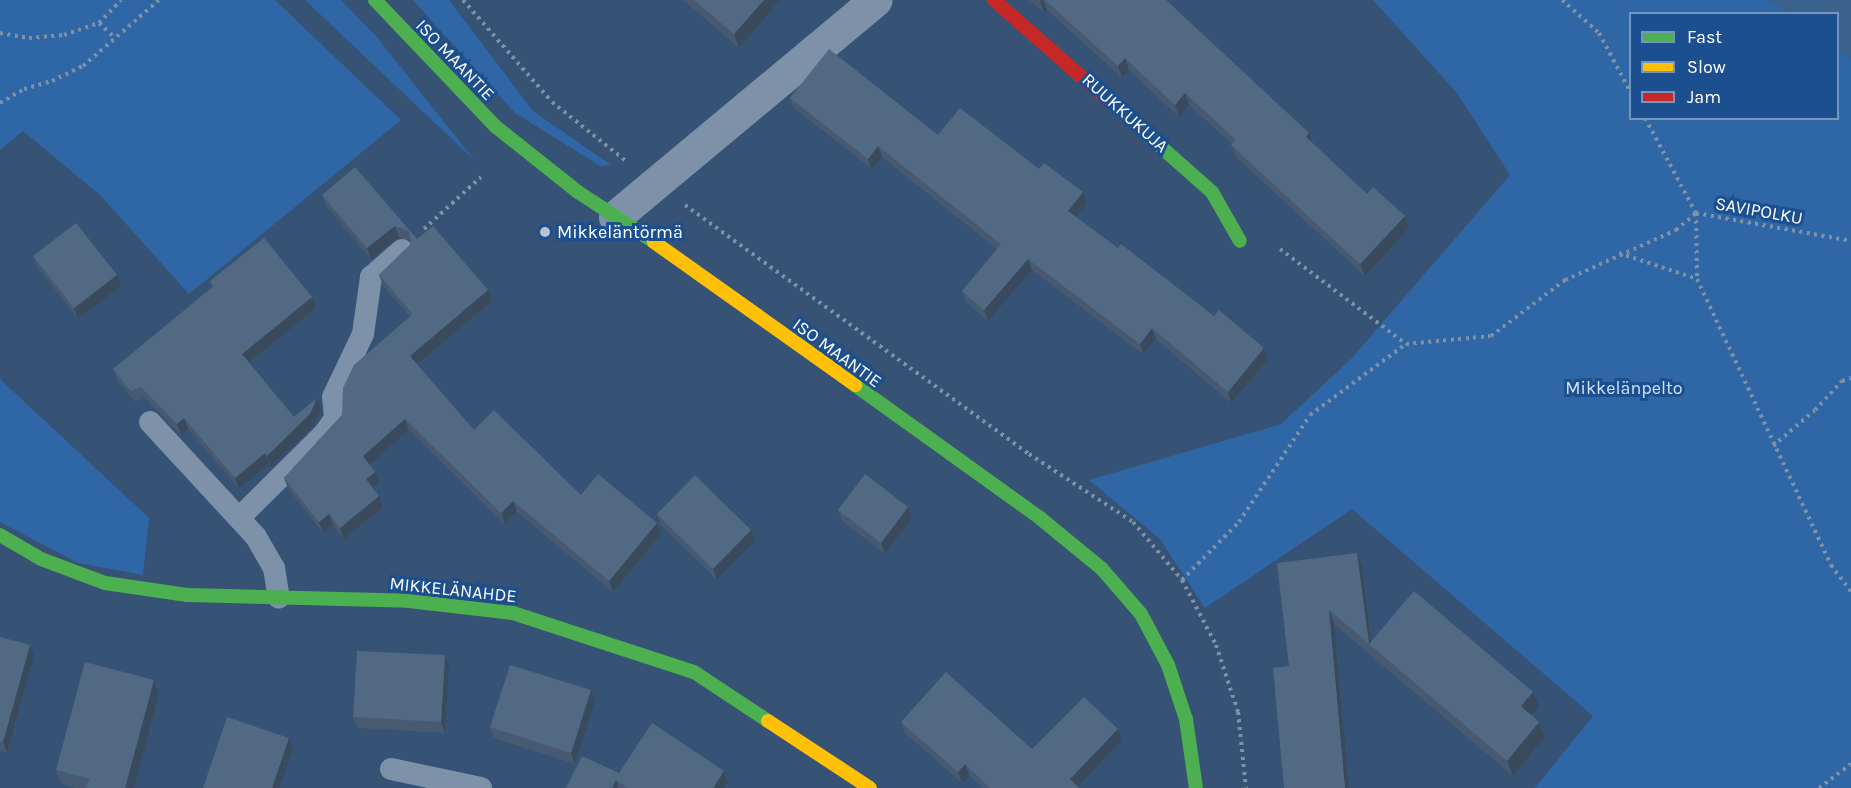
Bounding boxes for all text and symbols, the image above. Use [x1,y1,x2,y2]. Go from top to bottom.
legend [1629,12,1839,120]
street label: ISO MAANTIE [411,15,499,105]
text: Fast [1687,26,1722,48]
text: Slow [1687,56,1726,78]
street label: RUUKKUKUJA [1077,69,1173,157]
text: Jam [1687,86,1721,108]
street label: SAVIPOLKU [1714,193,1804,229]
place label: Mikkeläntörmä [557,221,683,243]
marker: Mikkeläntörmä [538,225,552,239]
street label: ISO MAANTIE [788,314,886,392]
park label: Mikkelänpelto [1565,377,1683,399]
street label: MIKKELÄNAHDE [388,573,518,607]

